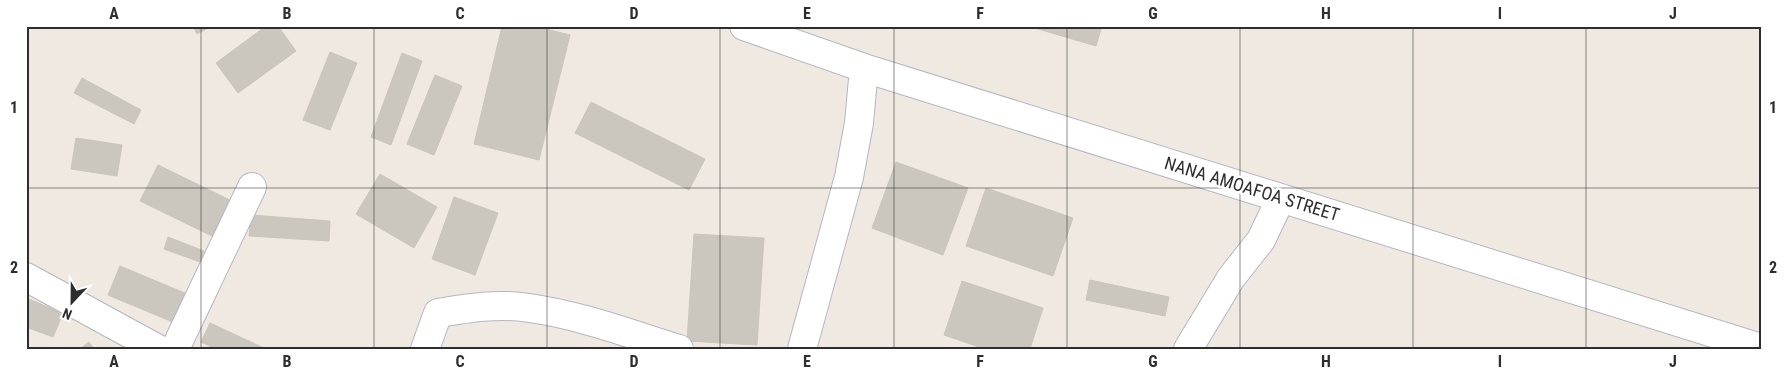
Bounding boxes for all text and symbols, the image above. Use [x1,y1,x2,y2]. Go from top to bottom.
text: A [109,4,119,23]
text: B [283,4,292,23]
text: C [455,4,465,23]
text: D [629,4,639,23]
text: E [803,4,811,23]
text: F [976,4,984,23]
text: G [1148,4,1158,23]
text: H [1321,4,1331,23]
text: I [1498,4,1502,23]
text: J [1669,4,1677,23]
text: 1 [10,98,18,117]
text: 1 [1769,98,1777,117]
street label: NANA AMOAFOA STREET [1162,152,1342,225]
text: 2 [10,258,18,277]
text: 2 [1769,258,1777,277]
north arrow [48,278,98,328]
text: N [60,305,74,323]
text: A [109,352,119,371]
text: B [283,352,292,371]
text: C [455,352,465,371]
text: D [629,352,639,371]
text: E [803,352,811,371]
text: F [976,352,984,371]
text: G [1148,352,1158,371]
text: H [1321,352,1331,371]
text: I [1498,352,1502,371]
text: J [1669,352,1677,371]

